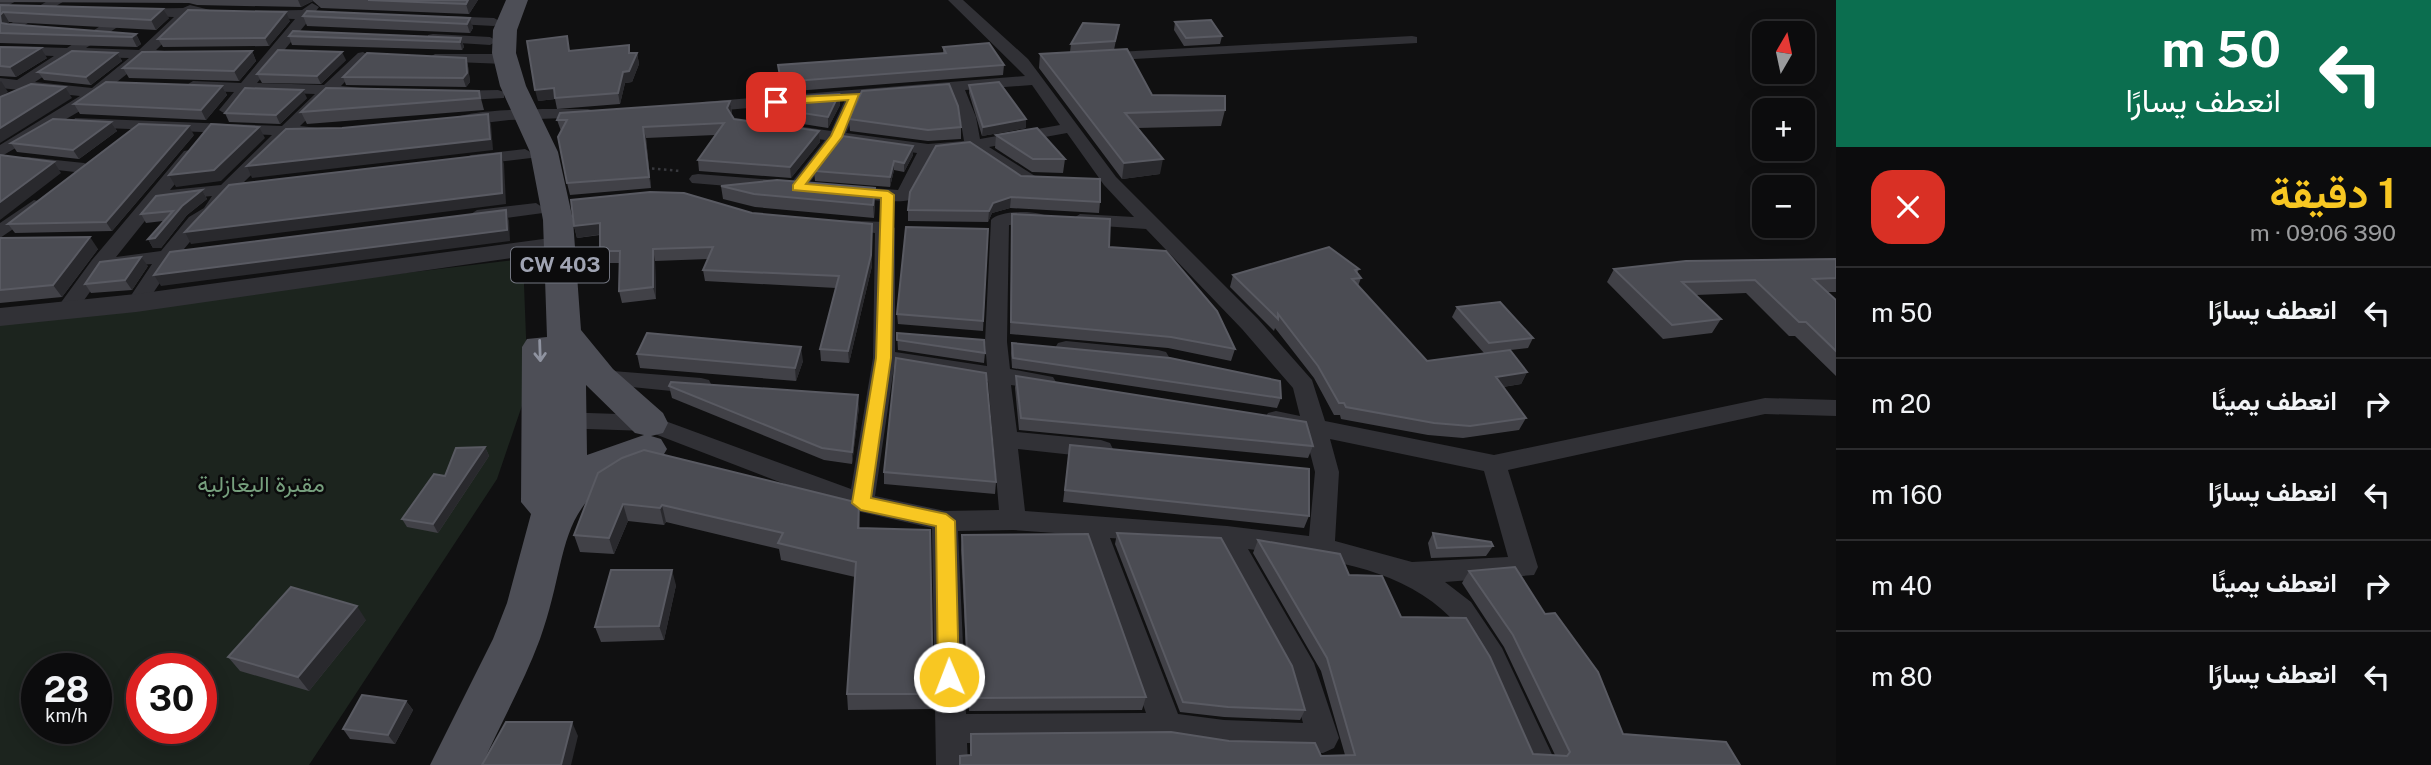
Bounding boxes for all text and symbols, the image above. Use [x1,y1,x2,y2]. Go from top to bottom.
text: 50 m [2161,20,2281,78]
north arrow [1752,21,1815,84]
map controls [1752,21,1815,238]
icon: left [2305,28,2396,119]
pin [746,72,806,132]
text: انعطف يسارًا [2125,82,2281,119]
icon: arrive [757,83,795,121]
button: + [1752,98,1815,161]
text: 1 دقيقة [2270,168,2396,217]
button: close [1871,170,1945,244]
button: − [1752,175,1815,238]
text: 390 m · 09:06 [2250,219,2396,246]
road number: CW 403 [511,247,609,282]
text: انعطف يسارًا [2208,294,2337,325]
icon: left [2358,294,2396,332]
text: 50 m [1871,297,1932,328]
one-way arrow [534,340,547,363]
text: انعطف يمينًا [2211,385,2337,416]
icon: right [2358,385,2396,423]
text: 20 m [1871,388,1931,419]
park label: مقبرة البغازلية [197,470,325,499]
text: انعطف يسارًا [2208,476,2337,507]
icon: left [2358,476,2396,514]
text: 160 m [1871,479,1942,510]
text: انعطف يمينًا [2211,567,2337,598]
icon: right [2358,567,2396,605]
text: 40 m [1871,570,1932,601]
position arrow [912,640,986,714]
speed limit sign: 30 [126,653,217,744]
text: انعطف يسارًا [2208,658,2337,689]
icon: left [2358,658,2396,696]
text: 80 m [1871,661,1932,692]
text: 28 [44,669,89,710]
text: km/h [45,705,88,726]

